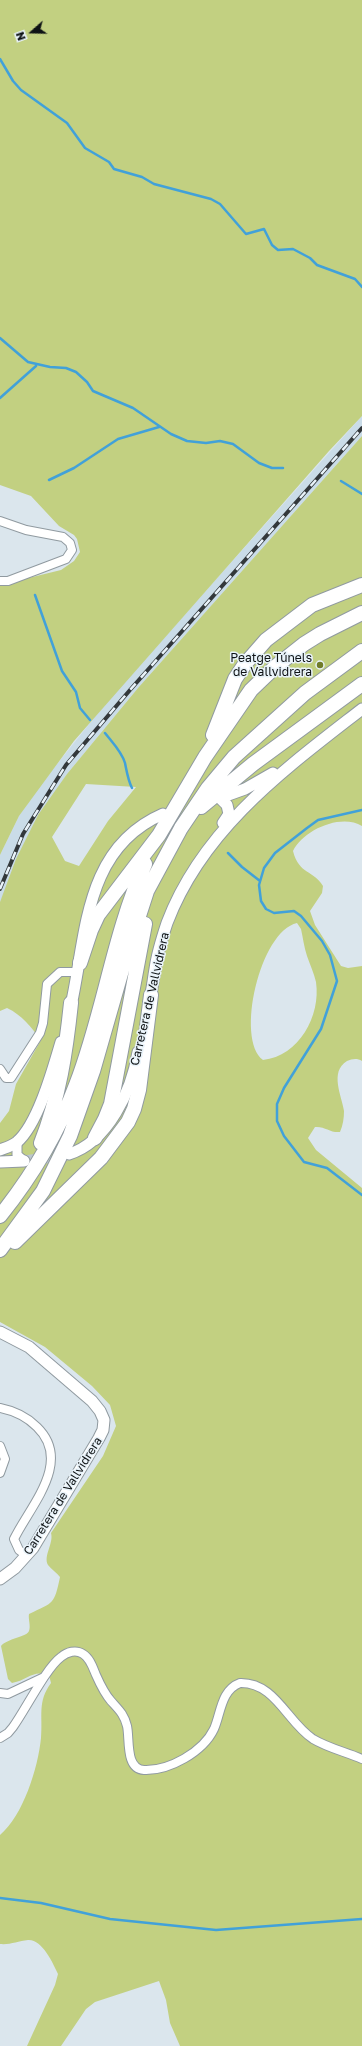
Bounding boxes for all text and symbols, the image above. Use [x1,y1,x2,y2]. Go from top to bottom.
north arrow [12,12,52,52]
text: N [13,30,28,42]
place label: Peatge Túnels de Vallvidrera [230,651,312,679]
marker: Peatge Túnels de Vallvidrera [315,660,325,670]
street label: Carretera de Vallvidrera [128,931,172,1067]
street label: Carretera de Vallvidrera [21,1434,105,1558]

